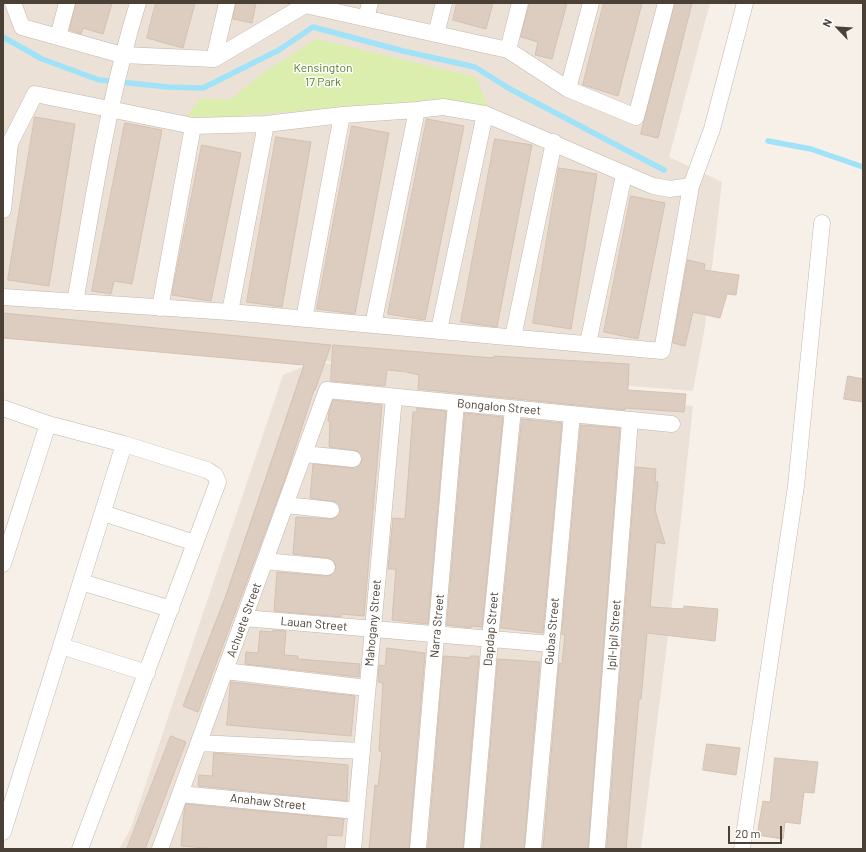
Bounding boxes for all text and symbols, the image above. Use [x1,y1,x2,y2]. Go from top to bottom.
north arrow [818,8,858,48]
text: N [819,17,834,29]
park label: Kensington 17 Park [294,61,352,89]
street label: Bongalon Street [457,396,541,418]
street label: Mahogany Street [362,579,384,667]
street label: Achuete Street [224,581,264,659]
street label: Dapdap Street [481,591,501,667]
street label: Narra Street [427,593,447,659]
street label: Gubas Street [542,597,562,665]
street label: Ipil-Ipil Street [604,599,624,671]
street label: Lauan Street [280,614,348,634]
street label: Anahaw Street [229,791,307,813]
scale bar [730,818,784,844]
text: 20 m [735,826,761,840]

